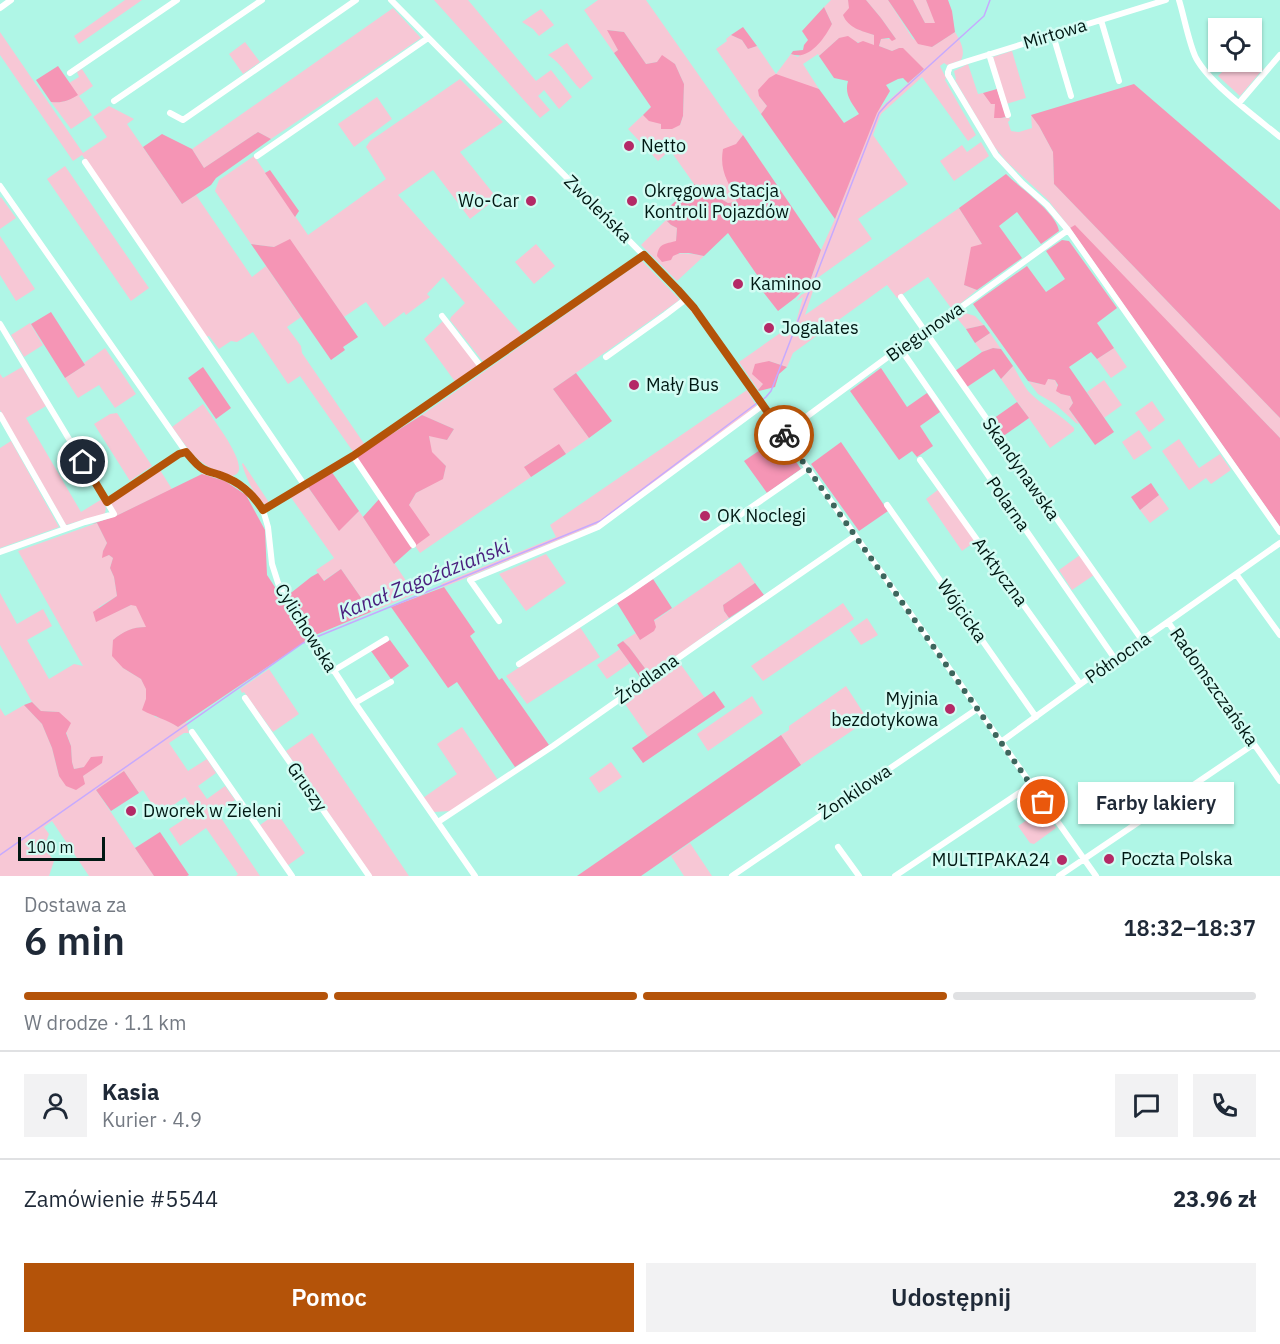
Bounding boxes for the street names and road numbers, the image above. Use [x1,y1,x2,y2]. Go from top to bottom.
street label: Mirtowa [1020,13,1090,54]
street label: Zwoleńska [559,170,638,248]
street label: Biegunowa [882,296,968,367]
street label: Skandynawska [977,413,1066,525]
street label: Polarna [981,472,1036,536]
street label: Arktyczna [968,533,1033,611]
street label: Wójcicka [932,575,993,647]
street label: Cylichowska [270,579,343,677]
street label: Radomszczańska [1165,623,1264,751]
street label: Północna [1080,626,1155,688]
street label: Źródlana [611,648,683,709]
street label: Gruszy [282,757,333,816]
street label: Żonkilowa [814,759,896,824]

